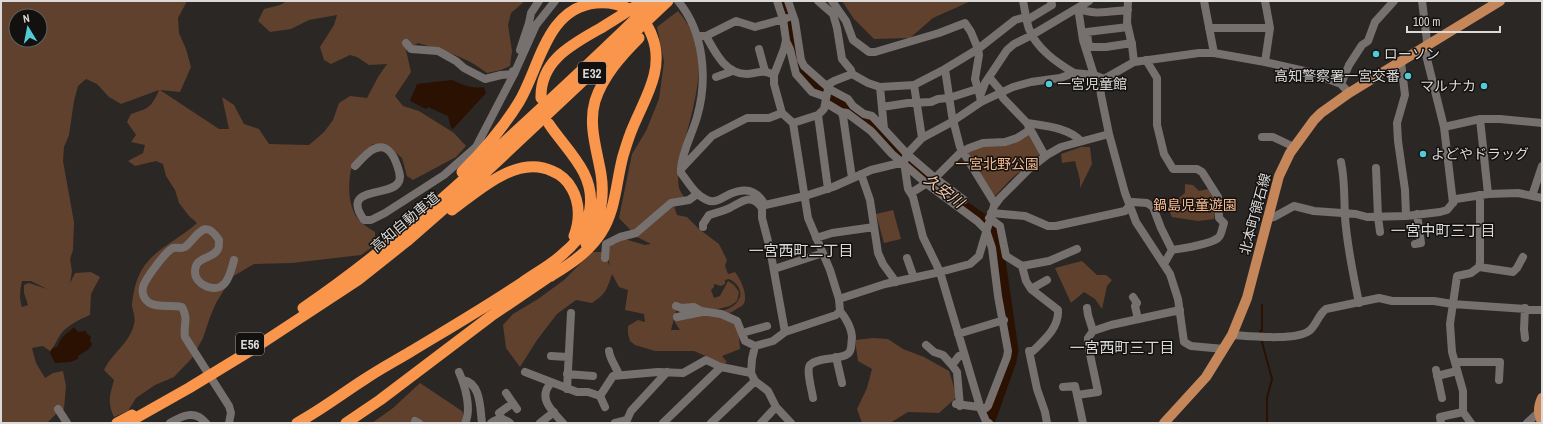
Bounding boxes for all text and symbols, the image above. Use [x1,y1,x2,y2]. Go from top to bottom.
north arrow [8,8,48,48]
scale bar [1407,8,1500,34]
text: N [22,11,31,26]
text: 100 m [1413,14,1440,30]
place label: ローソン [1384,45,1440,63]
marker: ローソン [1371,49,1381,59]
road number: E32 [578,62,606,84]
place label: 高知警察署一宮交番 [1274,67,1400,85]
marker: 高知警察署一宮交番 [1403,71,1413,81]
place label: 一宮児童館 [1057,75,1127,93]
place label: マルナカ [1420,77,1476,95]
marker: 一宮児童館 [1044,79,1054,89]
marker: マルナカ [1479,81,1489,91]
place label: よどやドラッグ [1431,145,1529,163]
marker: よどやドラッグ [1418,149,1428,159]
park label: 一宮北野公園 [955,155,1039,173]
water label: 久安川 [920,169,970,214]
street label: 北本町領石線 [1235,171,1275,257]
street label: 高知自動車道 [367,188,443,256]
park label: 鍋島児童遊園 [1153,196,1237,214]
district label: 一宮中町三丁目 [1390,220,1496,241]
district label: 一宮西町二丁目 [748,240,854,261]
road number: E56 [236,333,264,355]
district label: 一宮西町三丁目 [1069,337,1175,358]

